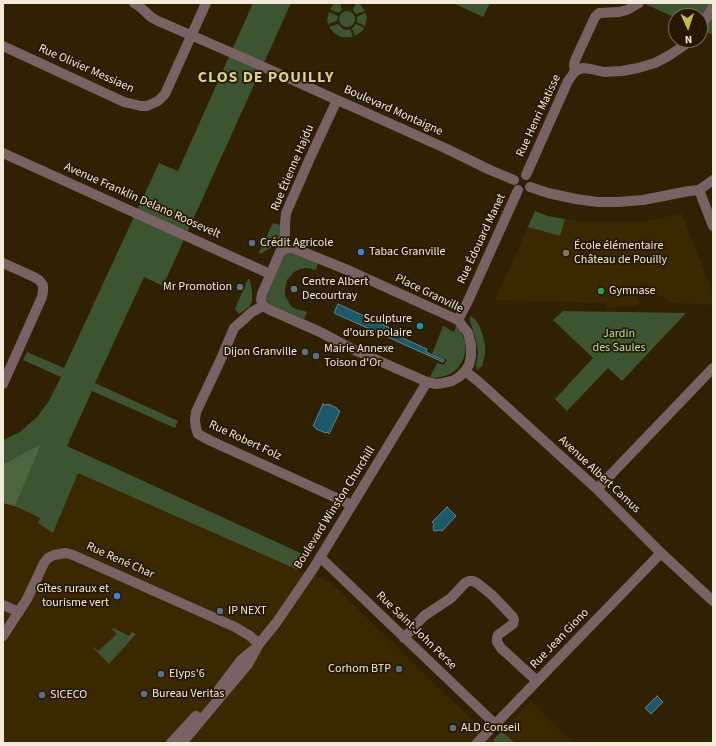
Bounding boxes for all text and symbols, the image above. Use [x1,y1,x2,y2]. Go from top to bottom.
north arrow [668,8,708,48]
text: N [685,32,693,47]
street label: Rue Olivier Messiaen [36,41,136,97]
district label: CLOS DE POUILLY [198,68,334,88]
street label: Rue Henri Matisse [514,73,564,159]
street label: Boulevard Montaigne [341,83,445,139]
street label: Rue Étienne Hajdu [268,123,318,213]
street label: Avenue Franklin Delano Roosevelt [62,160,222,242]
street label: Rue Édouard Manet [455,192,509,286]
place label: Crédit Agricole [260,236,333,250]
marker: Crédit Agricole [247,238,257,248]
place label: École élémentaire Château de Pouilly [574,239,667,267]
place label: Tabac Granville [369,245,446,259]
marker: Tabac Granville [356,247,366,257]
marker: École élémentaire Château de Pouilly [561,248,571,258]
street label: Place Granville [393,271,465,317]
place label: Centre Albert Decourtray [302,275,368,303]
place label: Mr Promotion [163,280,232,294]
marker: Mr Promotion [235,282,245,292]
marker: Centre Albert Decourtray [289,284,299,294]
place label: Gymnase [609,284,656,298]
marker: Gymnase [596,286,606,296]
place label: Sculpture d'ours polaire [343,312,412,340]
marker: Sculpture d'ours polaire [415,321,425,331]
park label: Jardin des Saules [592,327,646,355]
place label: Mairie Annexe Toison d'Or [324,342,394,370]
place label: Dijon Granville [224,345,297,359]
marker: Dijon Granville [300,347,310,357]
marker: Mairie Annexe Toison d'Or [311,351,321,361]
street label: Rue Robert Folz [206,418,284,464]
street label: Avenue Albert Camus [555,433,643,517]
street label: Boulevard Winston Churchill [291,444,379,572]
street label: Rue René Char [84,540,156,582]
place label: Gîtes ruraux et tourisme vert [37,582,109,610]
street label: Rue Saint-John Perse [373,589,459,673]
marker: Gîtes ruraux et tourisme vert [112,591,122,601]
place label: IP NEXT [228,604,267,618]
marker: IP NEXT [215,606,225,616]
street label: Rue Jean Giono [528,606,592,672]
place label: Corhom BTP [328,662,391,676]
marker: Corhom BTP [394,664,404,674]
place label: Elyps'6 [169,667,205,681]
marker: Elyps'6 [156,669,166,679]
place label: Bureau Veritas [152,687,224,701]
place label: SICECO [50,688,87,702]
marker: Bureau Veritas [139,689,149,699]
marker: SICECO [37,690,47,700]
place label: ALD Conseil [461,721,520,735]
marker: ALD Conseil [448,723,458,733]

